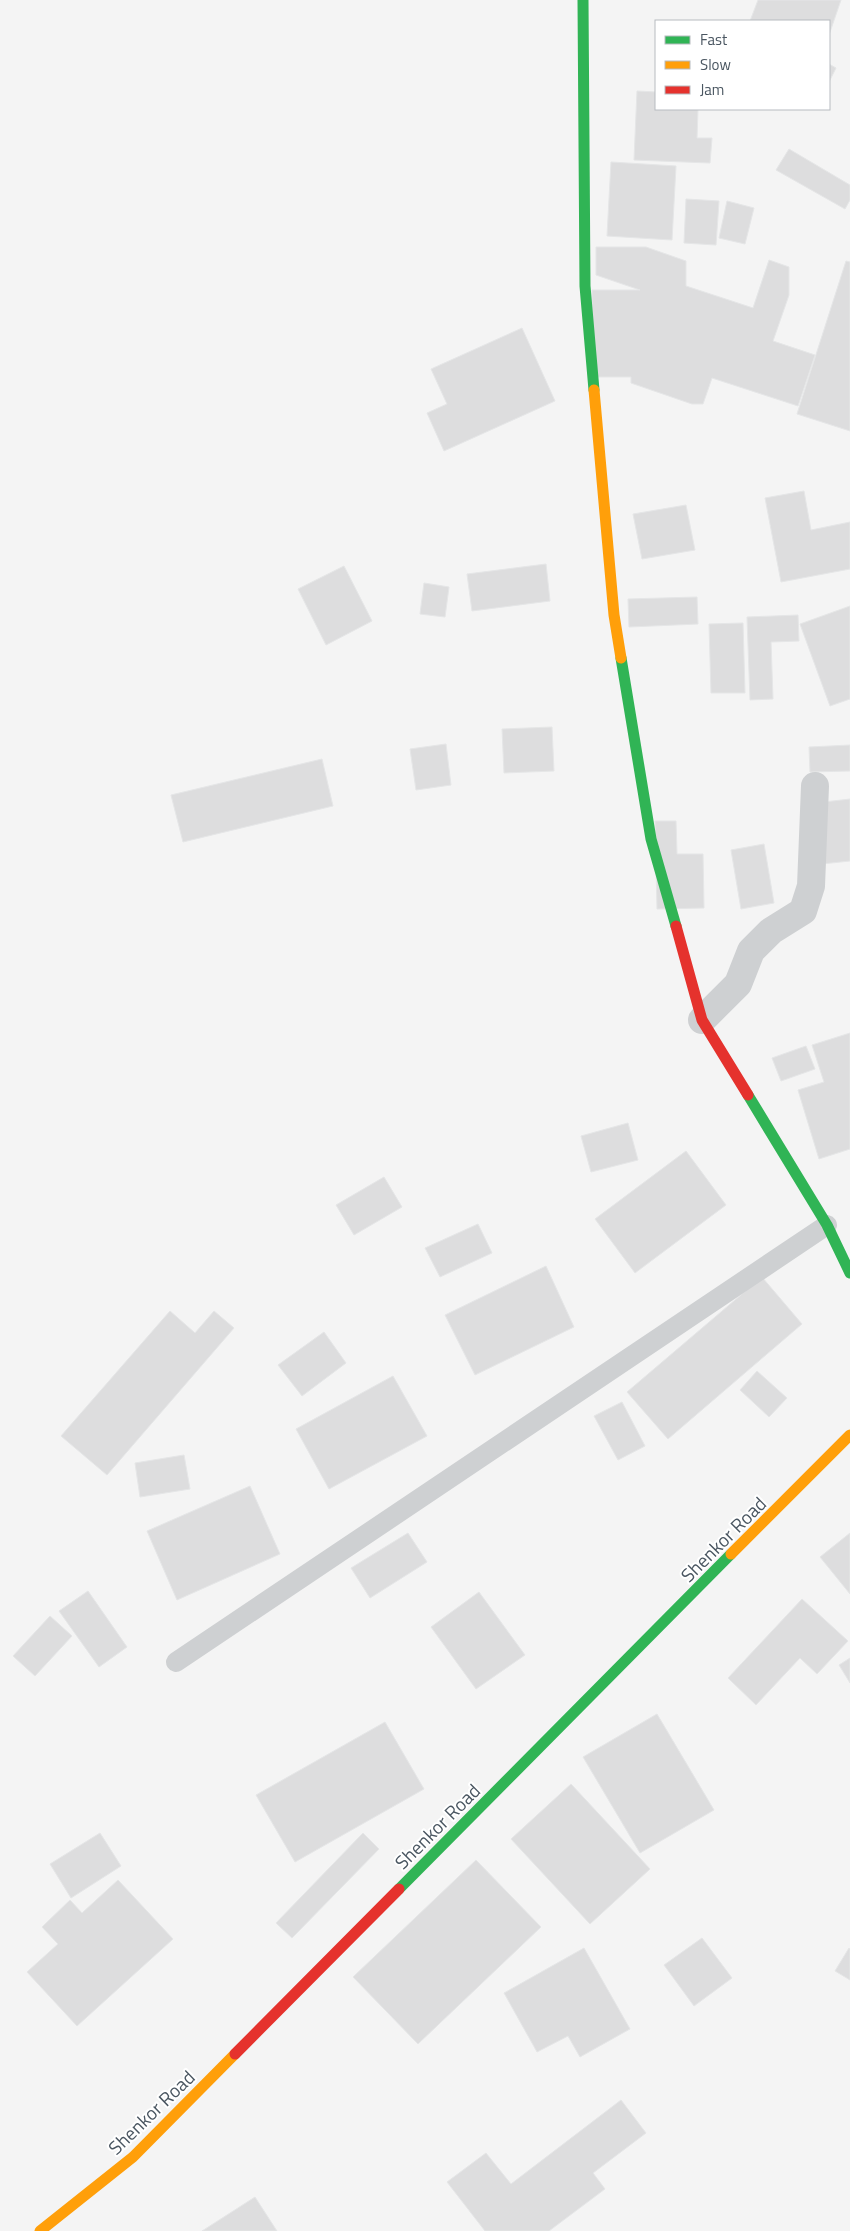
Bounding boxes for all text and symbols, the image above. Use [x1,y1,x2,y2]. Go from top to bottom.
legend [655,20,830,110]
text: Fast [700,28,728,51]
text: Slow [700,53,731,76]
text: Jam [700,78,724,101]
street label: Shenkor Road [673,1489,773,1589]
street label: Shenkor Road [387,1776,487,1876]
street label: Shenkor Road [101,2063,201,2161]

